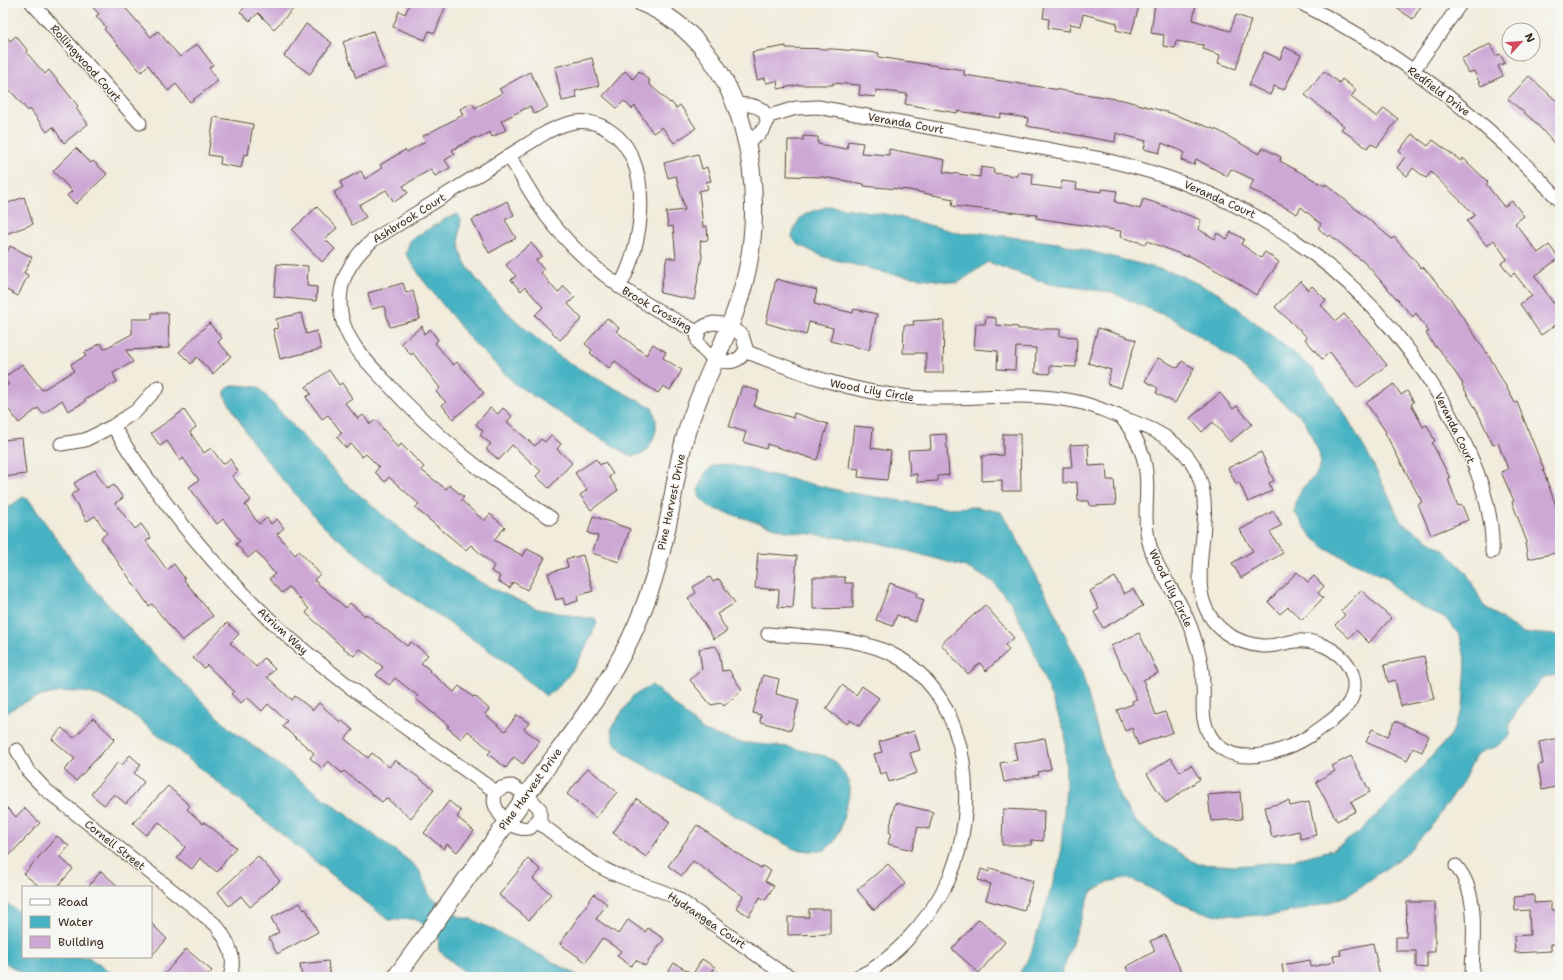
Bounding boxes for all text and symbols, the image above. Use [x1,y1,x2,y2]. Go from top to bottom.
street label: Rollingwood Court [47,21,125,105]
north arrow [1501,22,1541,62]
text: N [1521,31,1538,45]
street label: Redfield Drive [1404,63,1473,120]
street label: Veranda Court [867,109,945,138]
street label: Veranda Court [1181,177,1258,222]
street label: Ashbrook Court [370,190,449,247]
street label: Brook Crossing [619,283,695,336]
street label: Wood Lily Circle [829,376,915,405]
street label: Veranda Court [1431,390,1478,466]
street label: Pine Harvest Drive [654,452,689,552]
street label: Wood Lily Circle [1145,547,1196,630]
street label: Atrium Way [254,605,311,658]
street label: Pine Harvest Drive [495,745,565,833]
street label: Cornell Street [81,817,148,874]
legend [22,886,152,958]
street label: Hydrangea Court [665,889,749,952]
text: Road [58,894,89,910]
text: Water [58,914,94,930]
text: Building [58,934,104,950]

